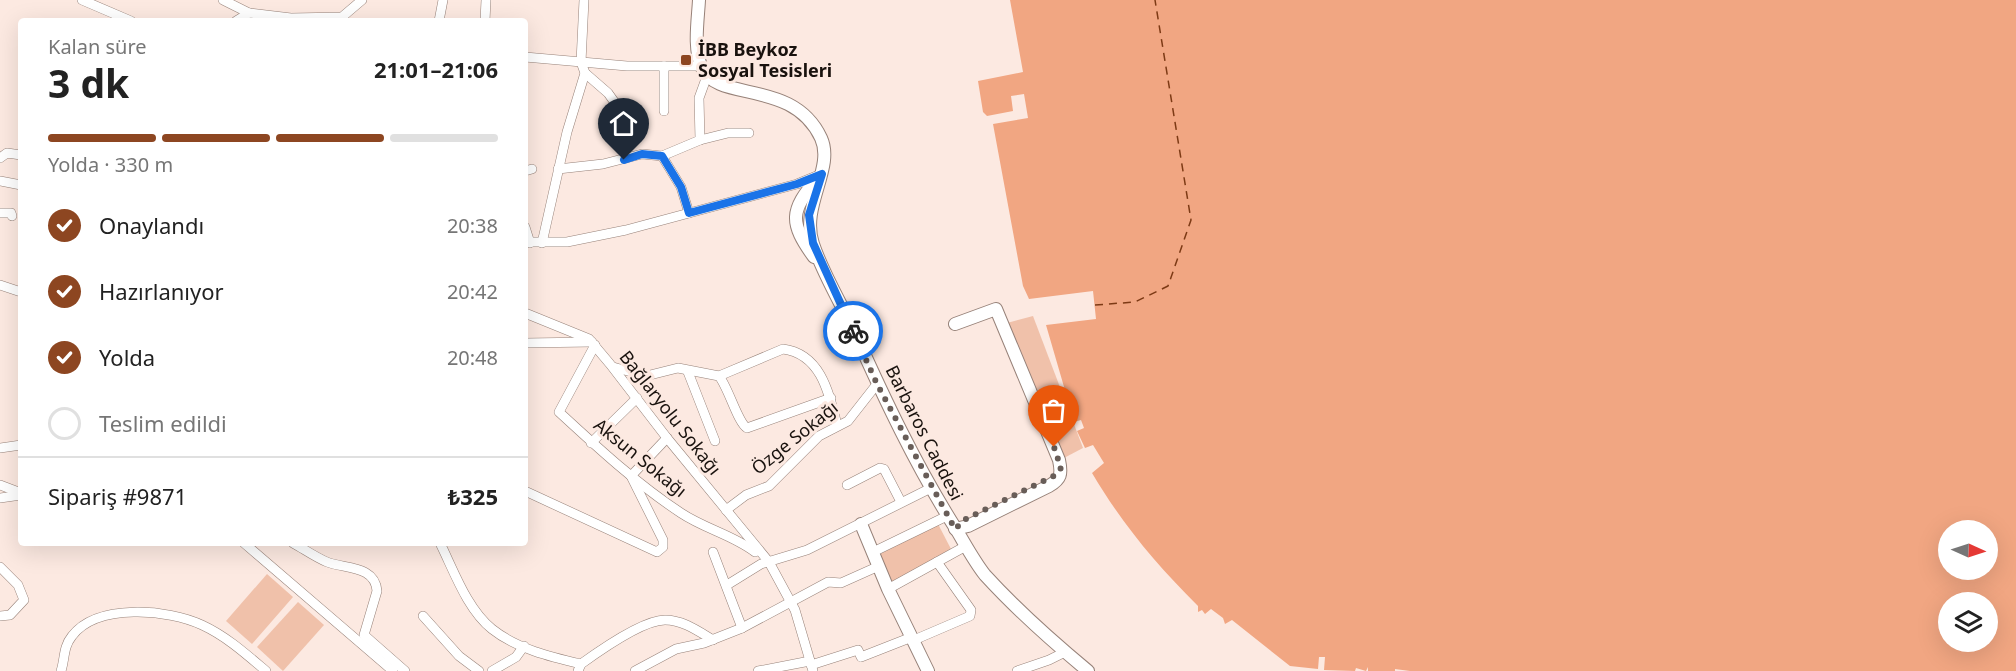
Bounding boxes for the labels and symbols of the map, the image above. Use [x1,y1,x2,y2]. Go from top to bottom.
place label: İBB Beykoz Sosyal Tesisleri [698,37,832,82]
marker: İBB Beykoz Sosyal Tesisleri [679,53,693,67]
pin [598,98,649,160]
courier [823,301,883,361]
street label: Bağlaryolu Sokağı [615,345,727,480]
street label: Barbaros Caddesi [880,361,969,504]
pin [1028,385,1079,447]
street label: Özge Sokağı [746,395,843,479]
street label: Aksun Sokağı [589,412,692,502]
north arrow [1938,520,1998,580]

